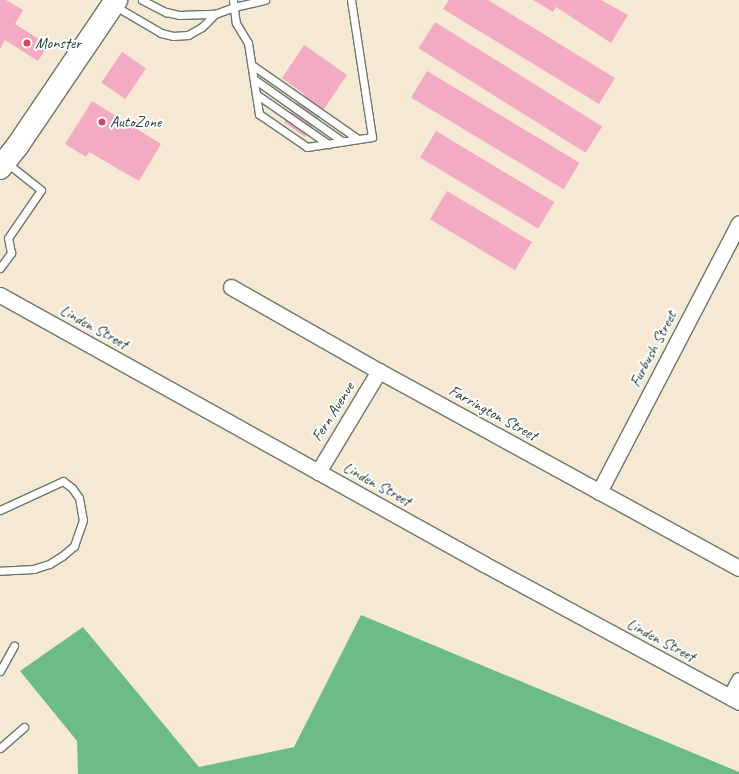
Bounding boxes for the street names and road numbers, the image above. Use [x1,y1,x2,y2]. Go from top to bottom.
street label: Linden Street [57,301,131,353]
street label: Furbush Street [625,308,681,390]
street label: Fern Avenue [307,379,359,445]
street label: Farrington Street [445,381,541,445]
street label: Linden Street [340,458,414,510]
street label: Linden Street [624,614,698,666]

